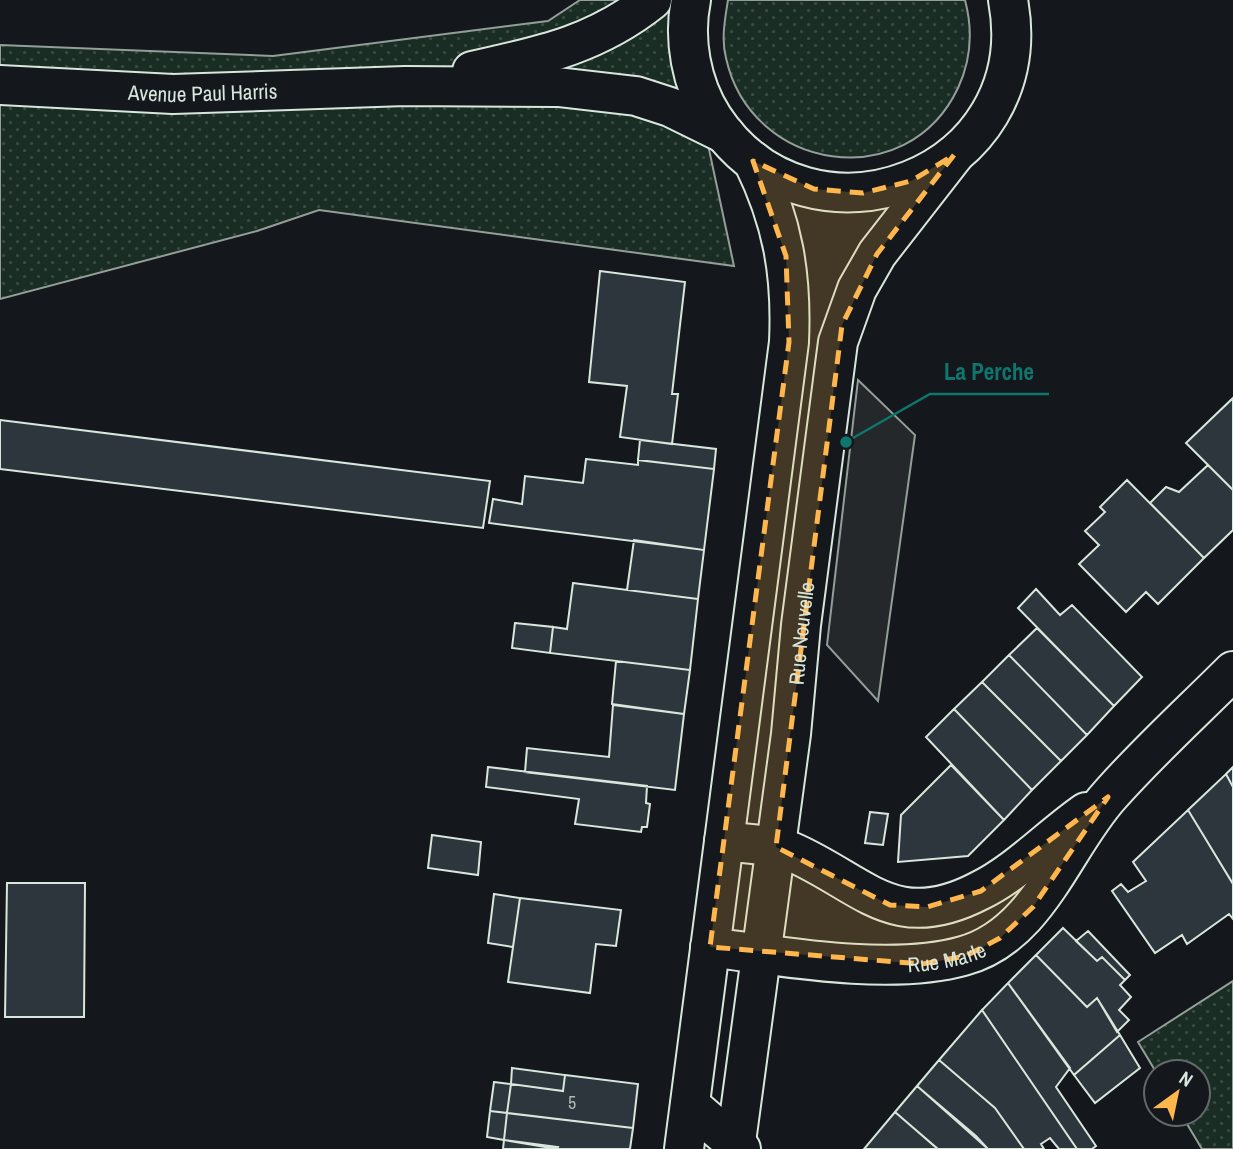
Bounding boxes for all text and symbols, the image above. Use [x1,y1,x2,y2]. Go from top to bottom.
street label: Avenue Paul Harris [127,76,278,109]
callout: La Perche [930,350,1049,394]
text: La Perche [944,356,1034,387]
street label: Rue Nouvelle [781,580,821,686]
street label: Rue Marle [906,935,990,979]
north arrow [1142,1058,1212,1128]
text: N [1174,1065,1198,1093]
house number: 5 [568,1090,576,1115]

